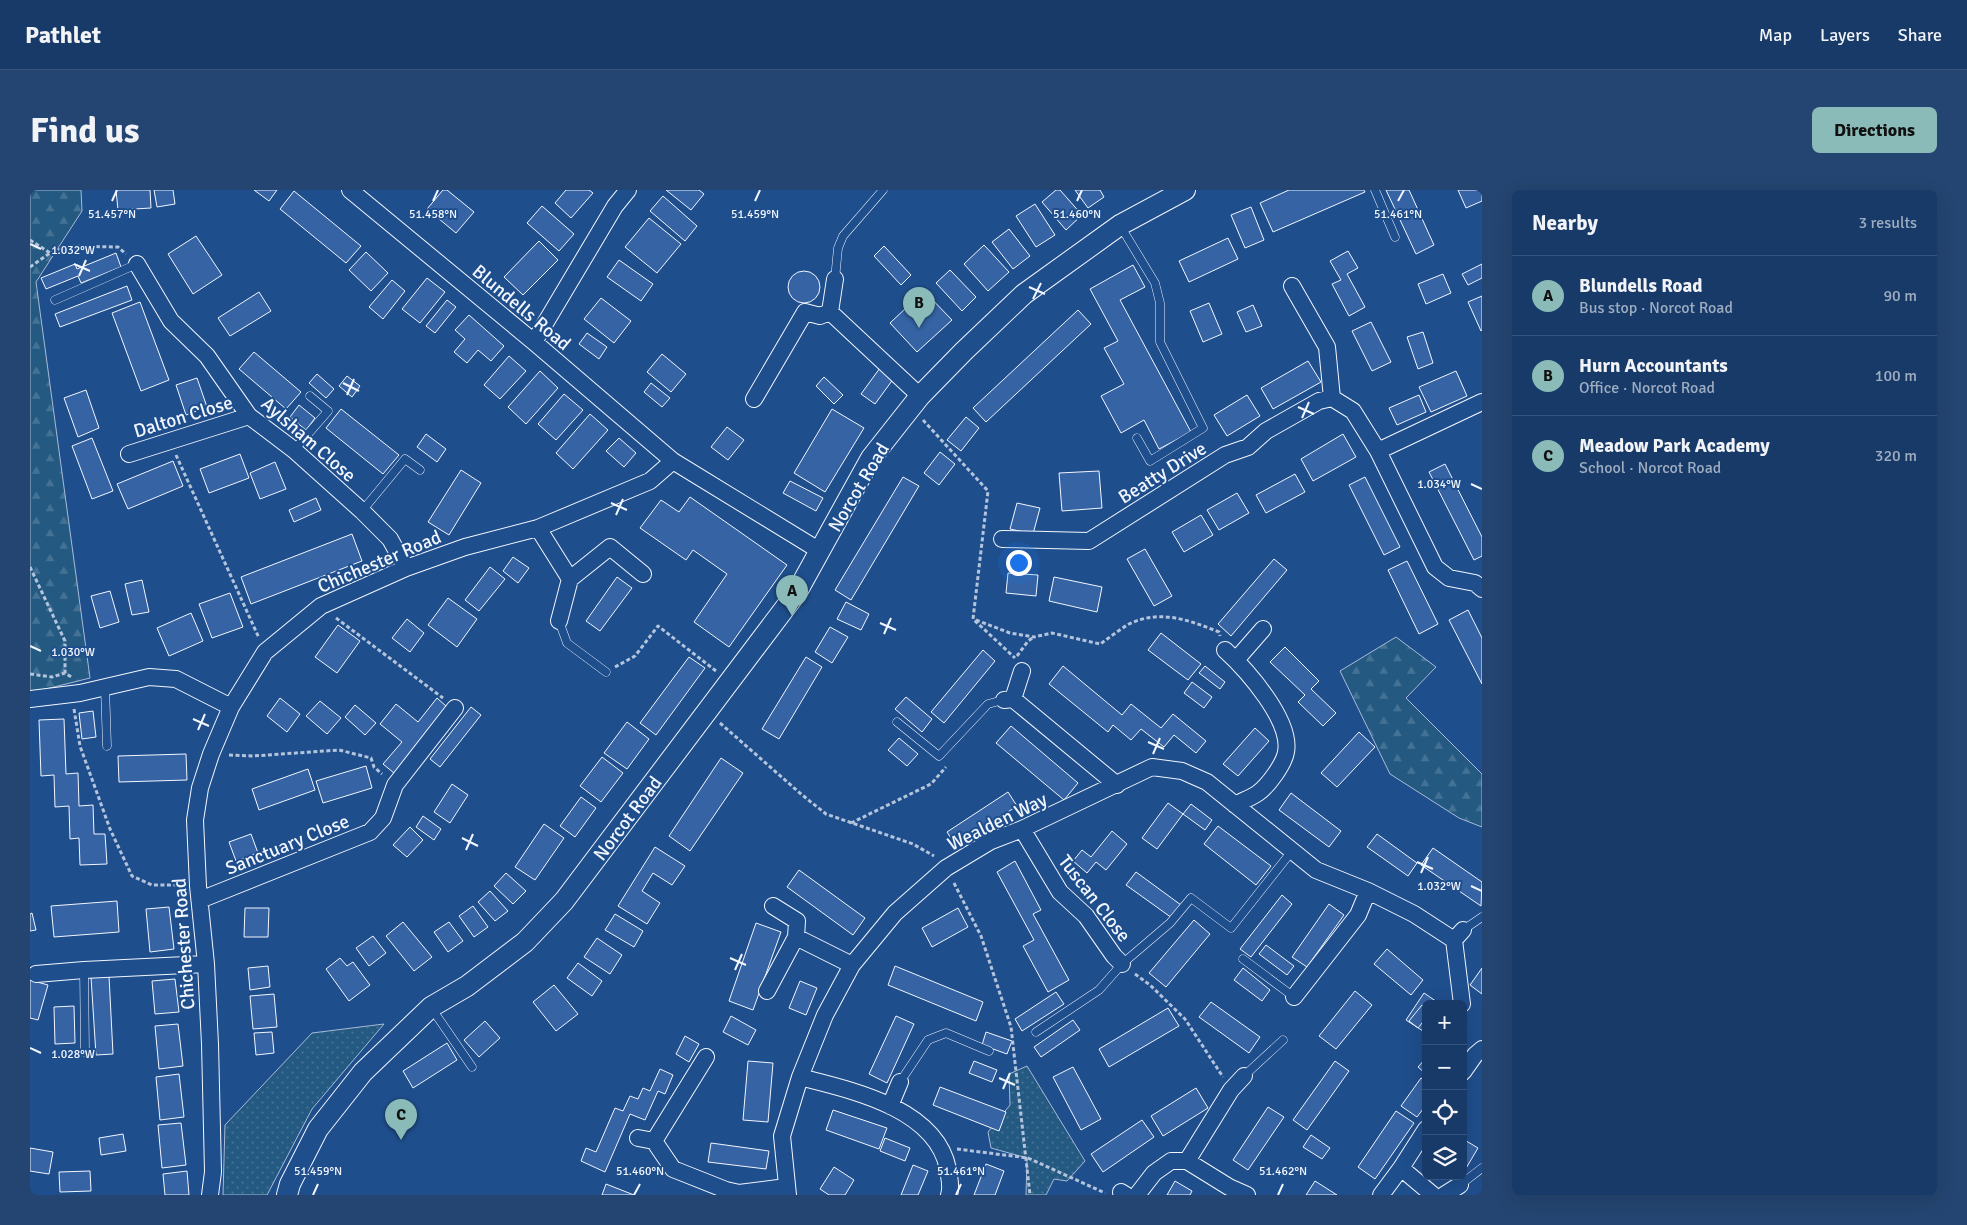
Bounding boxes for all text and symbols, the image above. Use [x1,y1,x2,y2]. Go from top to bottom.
text: Pathlet [25,20,101,50]
text: Map [1759,24,1792,46]
text: Layers [1820,24,1870,46]
text: Share [1898,24,1942,46]
button: Directions [1812,107,1937,153]
text: Find us [30,109,140,152]
text: 51.457°N [88,207,136,222]
text: 51.458°N [409,207,457,222]
text: 51.459°N [731,207,779,222]
text: 51.460°N [1053,207,1101,222]
text: 51.461°N [1374,207,1422,222]
text: Nearby [1532,210,1598,236]
text: 3 results [1858,213,1917,233]
text: 1.032°W [51,243,95,258]
street label: Blundells Road [467,260,576,356]
text: Blundells Road [1579,274,1702,298]
text: A [1543,286,1553,306]
text: 90 m [1883,286,1917,306]
pin: B [903,287,935,328]
text: Bus stop · Norcot Road [1579,298,1733,318]
text: Hurn Accountants [1579,354,1728,378]
text: B [1543,366,1553,386]
text: 100 m [1875,366,1917,386]
text: Office · Norcot Road [1579,378,1715,398]
street label: Dalton Close [131,390,236,443]
street label: Aylsham Close [256,392,361,488]
text: Meadow Park Academy [1579,434,1770,458]
street label: Beatty Drive [1114,436,1211,509]
street label: Norcot Road [823,439,895,536]
text: C [1543,446,1553,466]
text: 320 m [1875,446,1917,466]
text: School · Norcot Road [1579,458,1721,478]
text: 1.034°W [1417,477,1461,492]
street label: Chichester Road [314,525,445,599]
your location [1006,550,1032,576]
pin: A [776,575,808,616]
text: 1.030°W [51,645,95,660]
street label: Norcot Road [588,772,667,866]
street label: Wealden Way [944,787,1051,856]
street label: Sanctuary Close [222,809,353,881]
street label: Tuscan Close [1053,850,1136,947]
street label: Chichester Road [167,877,201,1011]
text: 1.032°W [1417,879,1461,894]
map controls [1422,1000,1467,1180]
button: + [1422,1000,1467,1045]
button: − [1422,1045,1467,1090]
text: 1.028°W [51,1047,95,1062]
button: locate [1422,1090,1467,1135]
pin: C [385,1099,417,1140]
button: layers [1422,1135,1467,1180]
text: 51.459°N [294,1164,342,1179]
text: 51.460°N [616,1164,664,1179]
text: 51.461°N [937,1164,985,1179]
text: 51.462°N [1259,1164,1307,1179]

